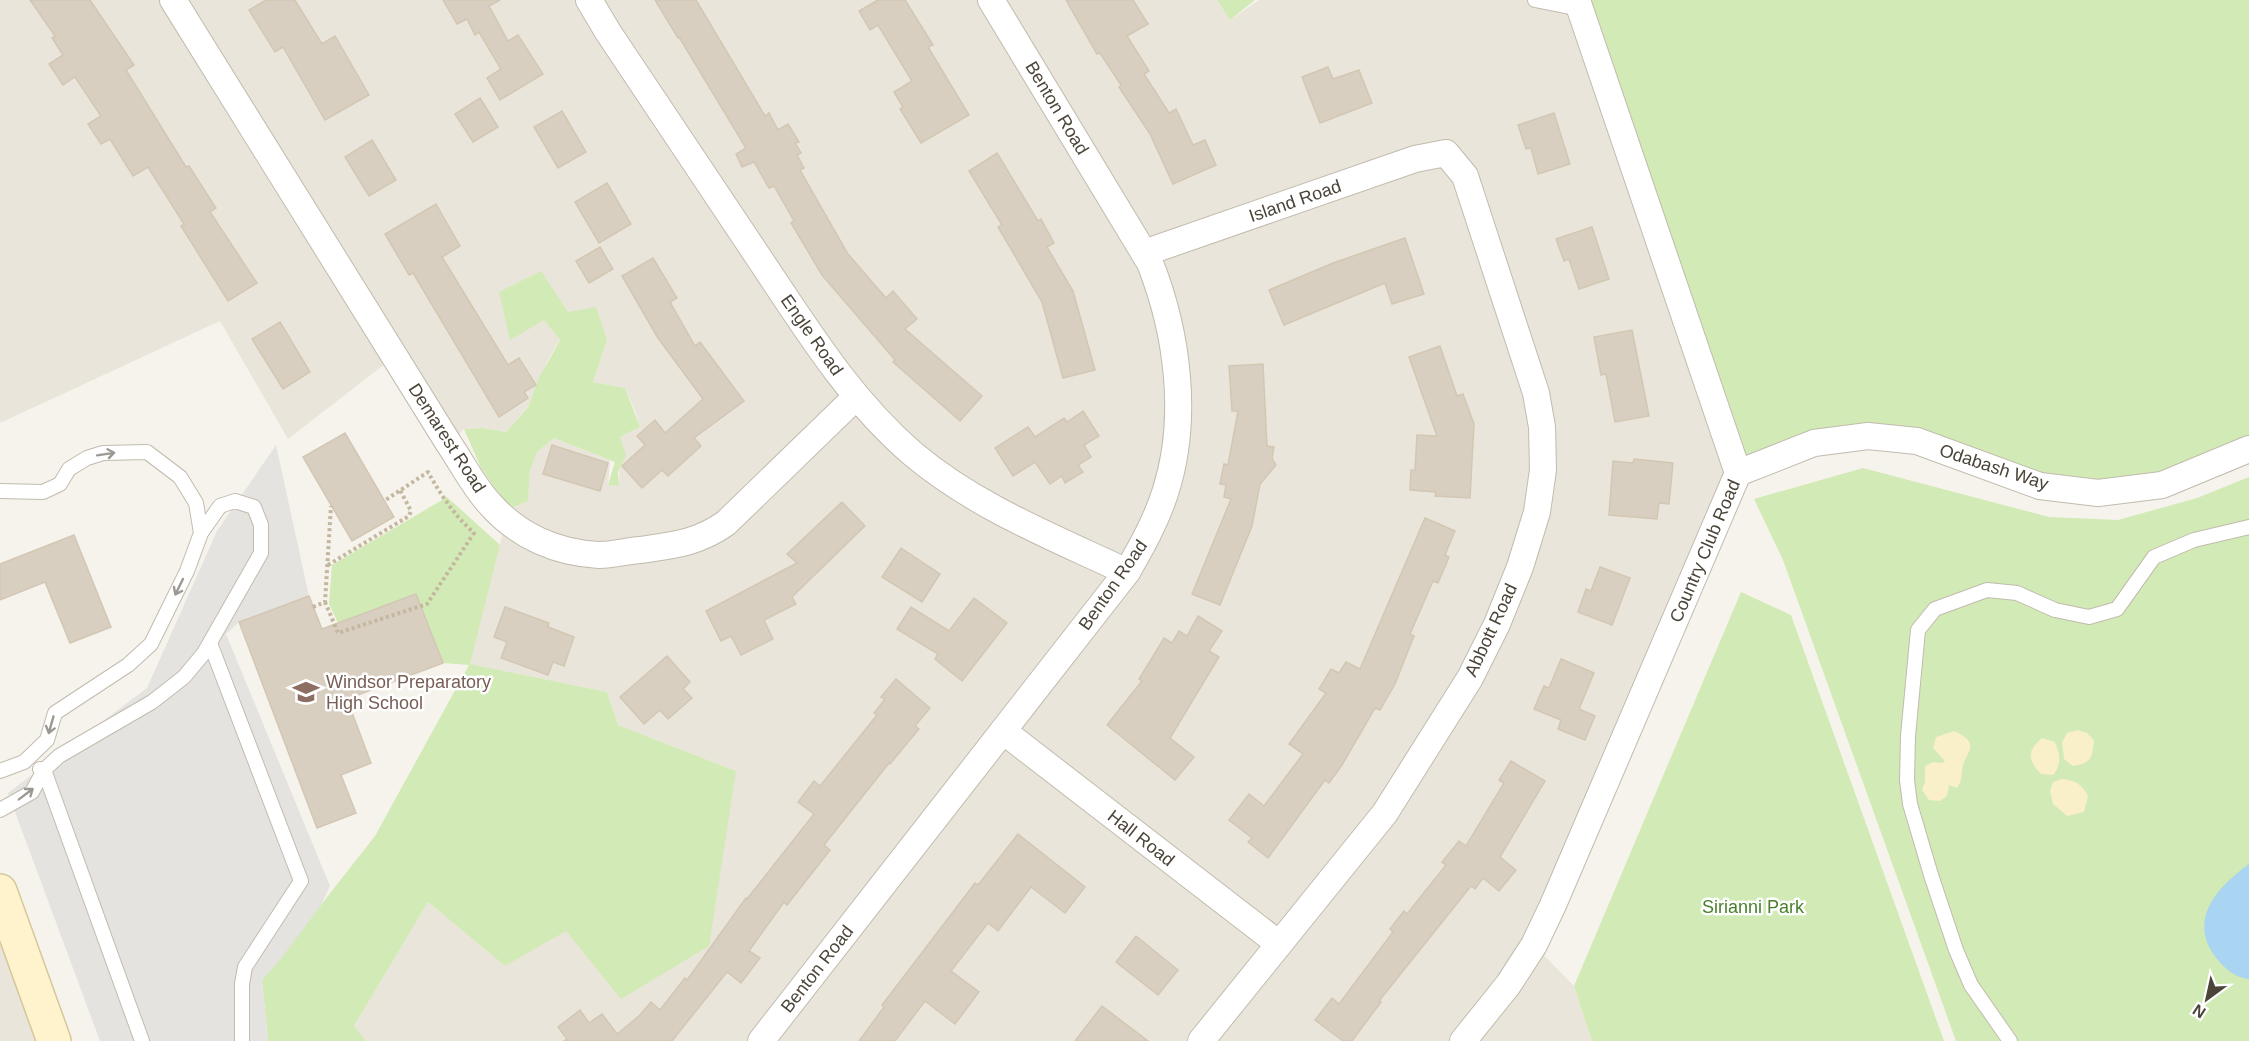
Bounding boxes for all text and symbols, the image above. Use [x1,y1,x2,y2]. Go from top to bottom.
street label: Benton Road [1021,58,1093,158]
street label: Island Road [1246,176,1344,226]
street label: Engle Road [777,291,847,379]
street label: Demarest Road [404,380,490,496]
street label: Odabash Way [1937,440,2051,494]
one-way arrow [96,448,116,459]
street label: Country Club Road [1666,477,1744,625]
street label: Benton Road [1075,536,1151,634]
one-way arrow [173,578,185,595]
street label: Abbott Road [1461,580,1521,680]
place label: Windsor Preparatory High School [326,672,491,713]
school or university icon: Windsor Preparatory High School [291,677,321,707]
one-way arrow [45,715,56,734]
one-way arrow [18,788,34,801]
street label: Hall Road [1104,806,1178,870]
park label: Sirianni Park [1702,897,1805,917]
street label: Benton Road [777,921,857,1017]
north arrow [2177,969,2237,1029]
text: N [2190,1001,2209,1021]

